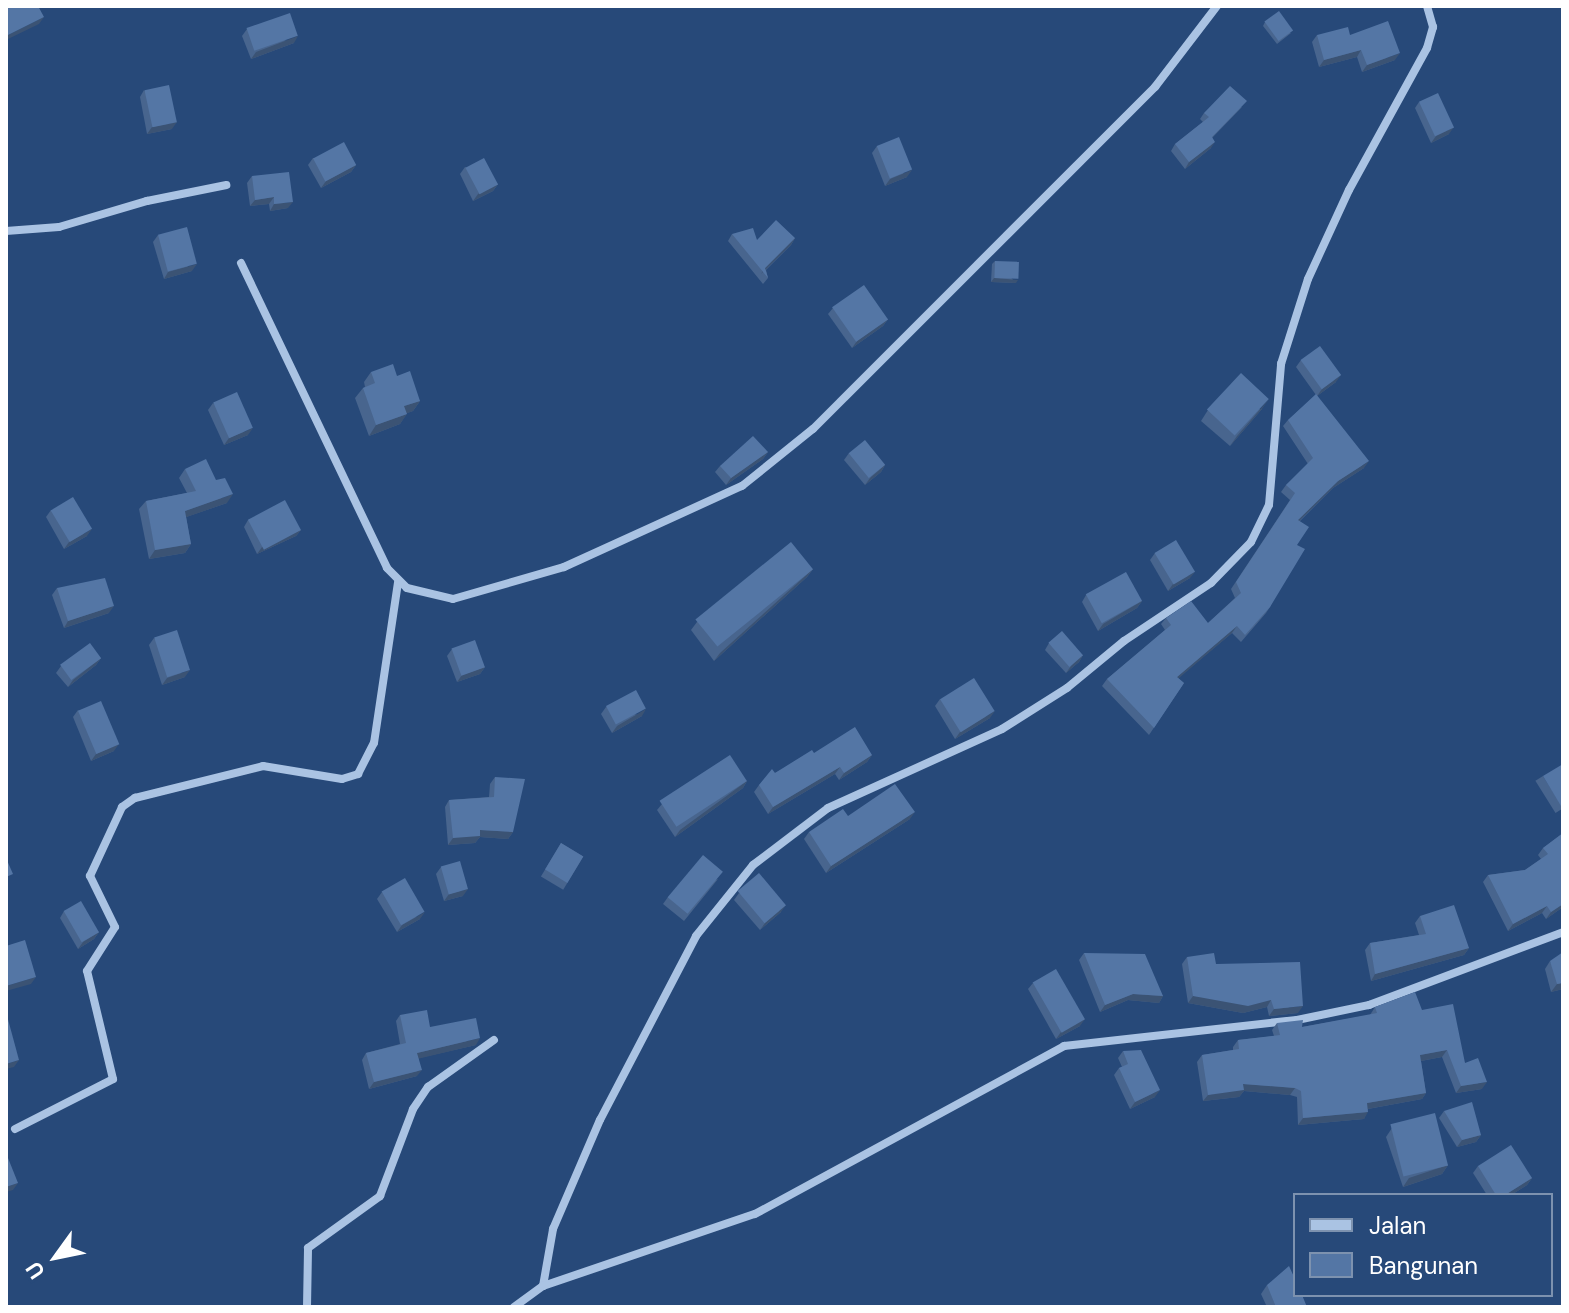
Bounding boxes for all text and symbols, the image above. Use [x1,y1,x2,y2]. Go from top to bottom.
legend [1293,1193,1553,1297]
text: Jalan [1369,1210,1426,1241]
north arrow [16,1217,96,1297]
text: Bangunan [1369,1250,1478,1281]
text: U [19,1256,52,1285]

